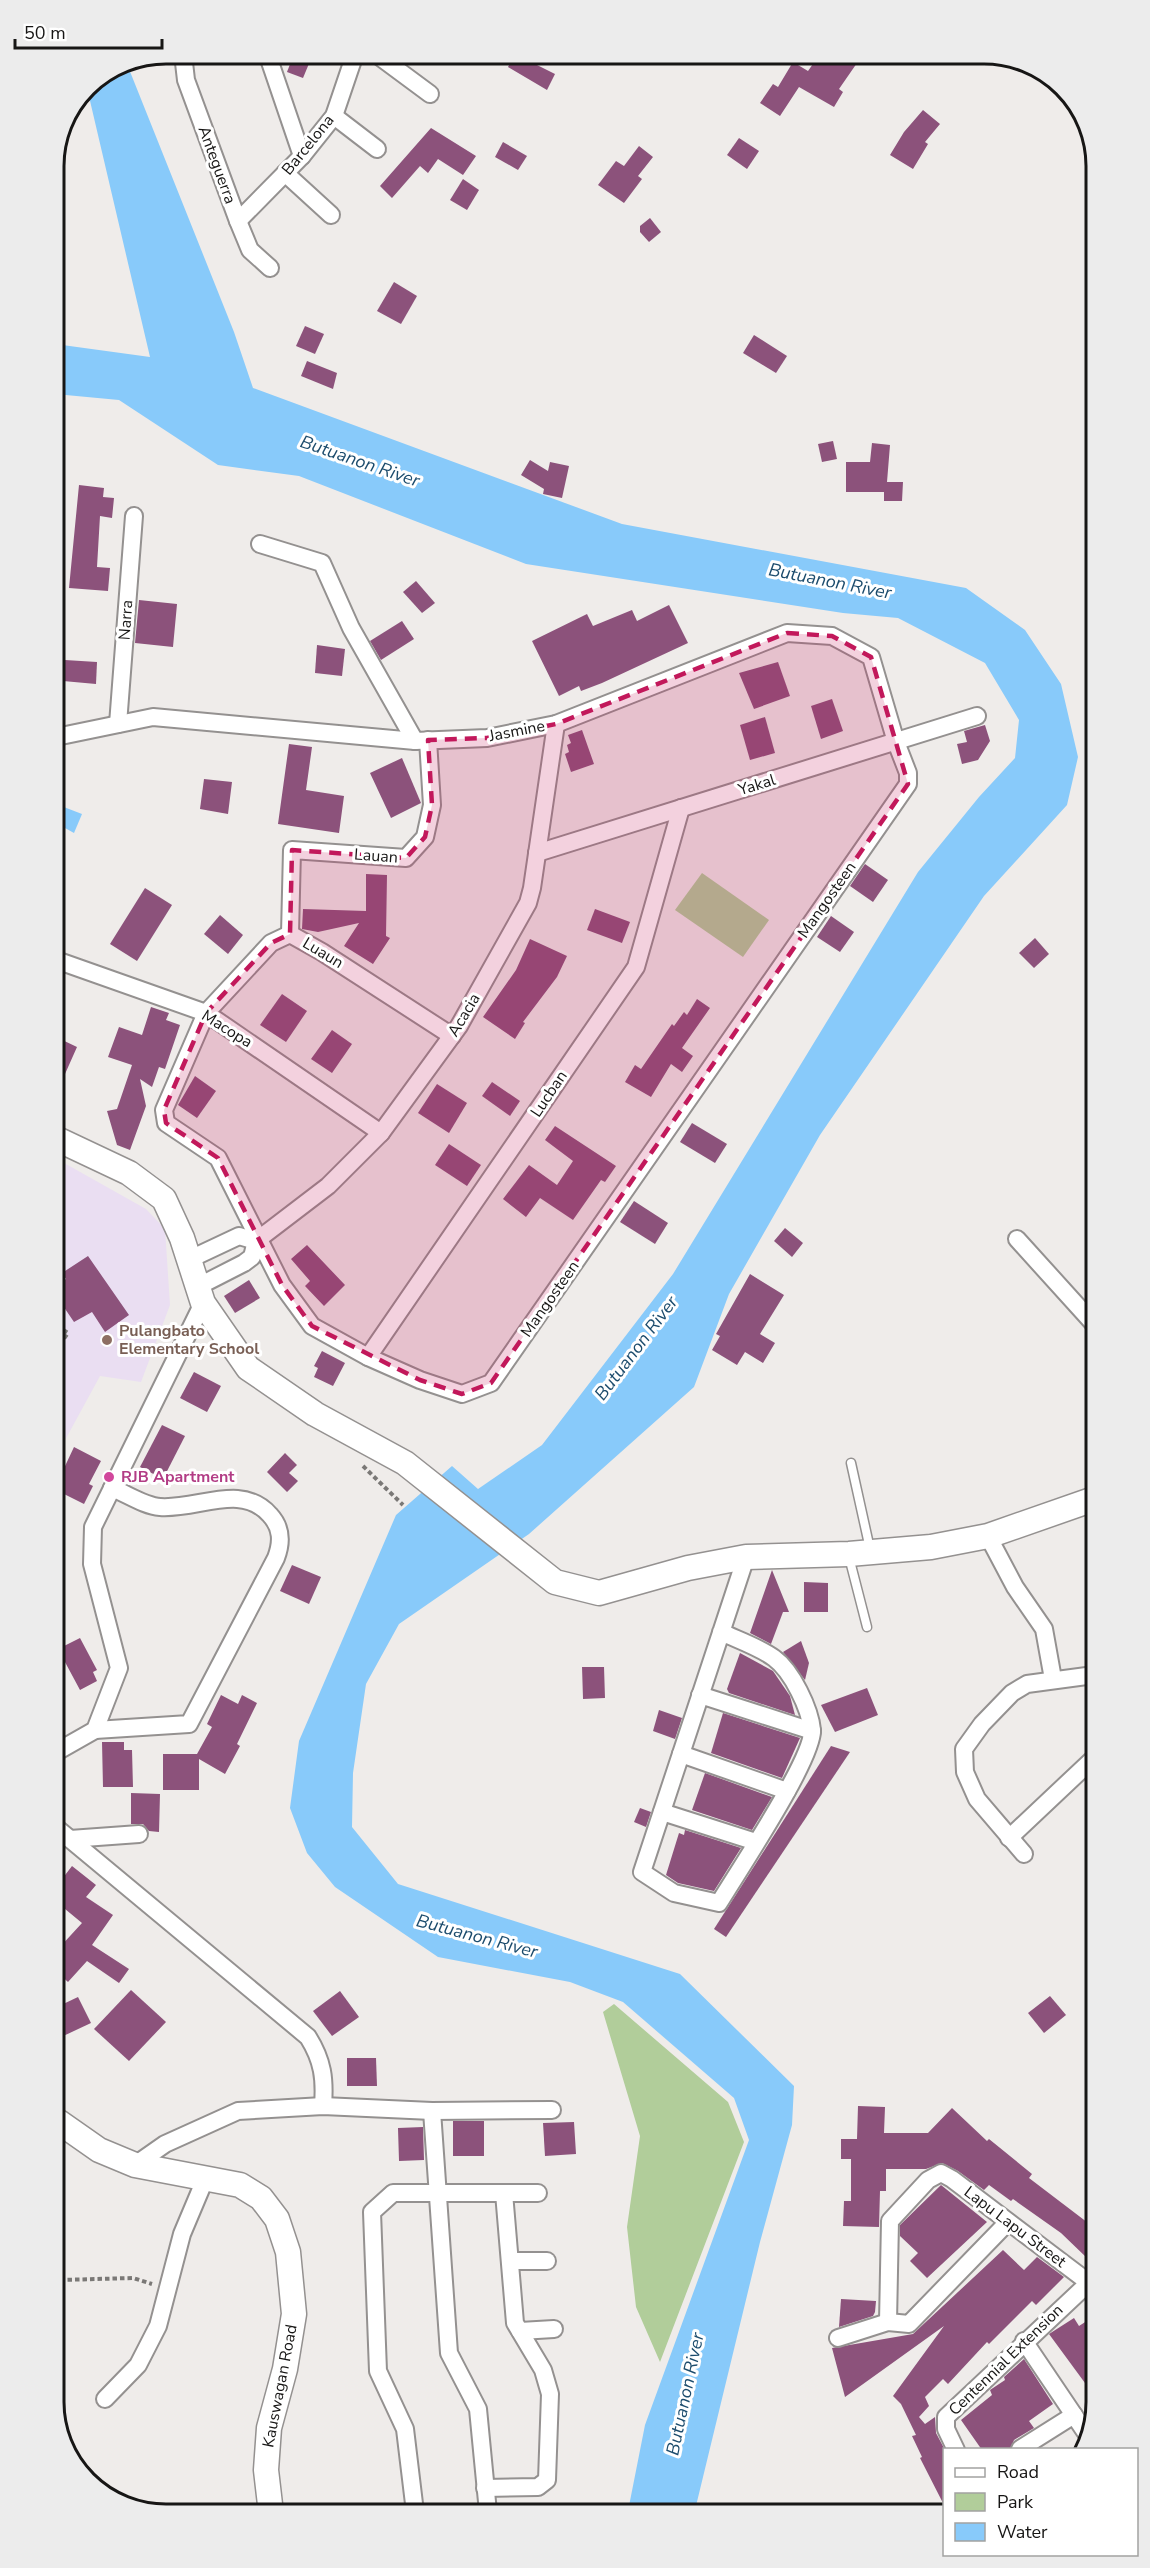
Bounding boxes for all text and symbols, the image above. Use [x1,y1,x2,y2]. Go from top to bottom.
scale bar [15,12,162,50]
text: 50 m [24,21,66,45]
street label: Barcelona [277,110,339,180]
street label: Anteguerra [193,123,241,207]
water label: Butuanon River [297,429,423,493]
water label: Butuanon River [767,557,894,605]
street label: Narra [114,599,138,641]
street label: Jasmine [486,715,547,747]
street label: Yakal [735,769,779,801]
street label: Lauan [353,844,399,868]
street label: Mangosteen [793,857,861,943]
street label: Luaun [298,932,348,974]
street label: Acacia [442,989,486,1041]
street label: Macopa [197,1005,257,1053]
street label: Lucban [525,1066,573,1122]
street label: Mangosteen [516,1256,584,1342]
water label: Butuanon River [589,1291,683,1405]
place label: Pulangbato Elementary School [119,1320,259,1360]
marker: Pulangbato Elementary School [100,1333,114,1347]
place label: RJB Apartment [121,1466,235,1488]
marker: RJB Apartment [102,1470,116,1484]
water label: Butuanon River [414,1908,541,1964]
street label: Lapu Lapu Street [959,2181,1071,2273]
street label: Centennial Extension [944,2300,1068,2420]
street label: Kauswagan Road [257,2323,303,2449]
water label: Butuanon River [660,2330,710,2457]
legend [943,2448,1138,2556]
text: Road [997,2460,1039,2484]
text: Park [997,2490,1034,2514]
text: Water [997,2520,1048,2544]

